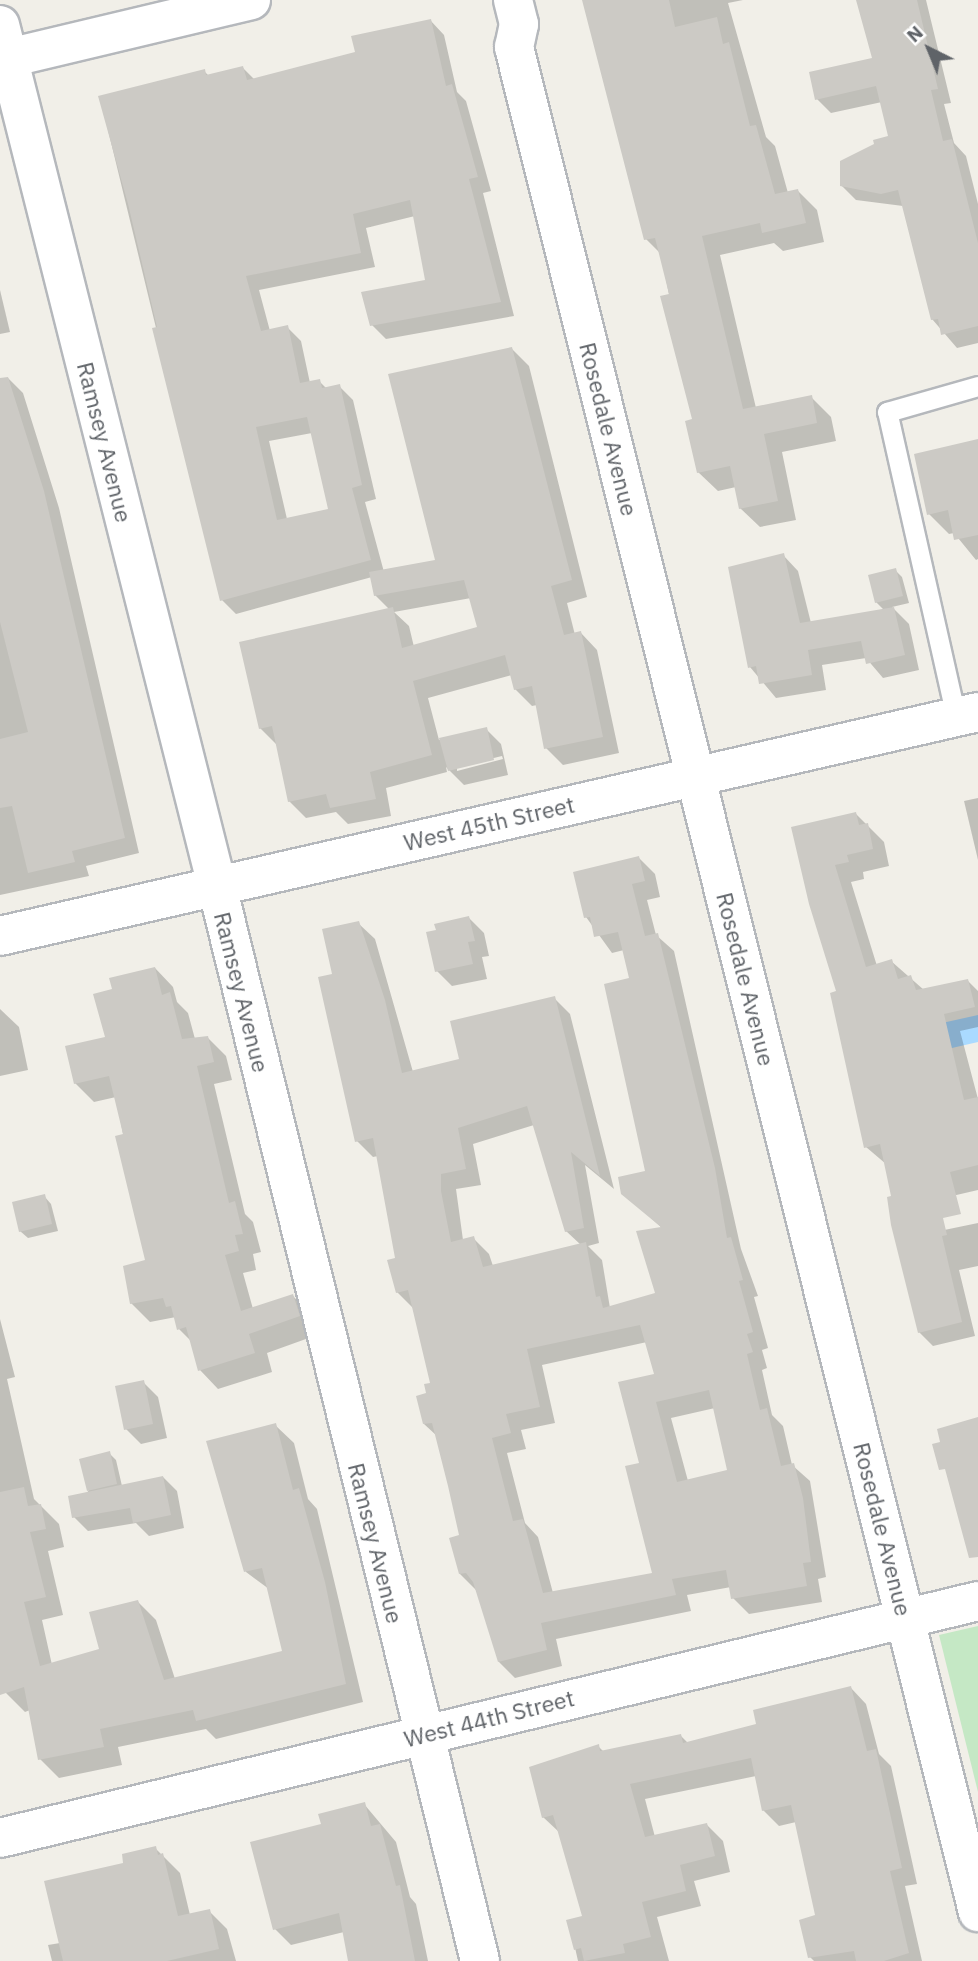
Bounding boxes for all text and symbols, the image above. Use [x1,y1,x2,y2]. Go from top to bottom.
north arrow [894,14,964,84]
text: N [901,20,928,47]
street label: Rosedale Avenue [574,339,644,519]
street label: Ramsey Avenue [72,359,138,525]
street label: West 45th Street [401,790,577,856]
street label: Rosedale Avenue [711,889,781,1069]
street label: Ramsey Avenue [209,909,275,1075]
street label: Rosedale Avenue [848,1439,918,1619]
street label: Ramsey Avenue [343,1460,409,1626]
street label: West 44th Street [401,1683,577,1753]

